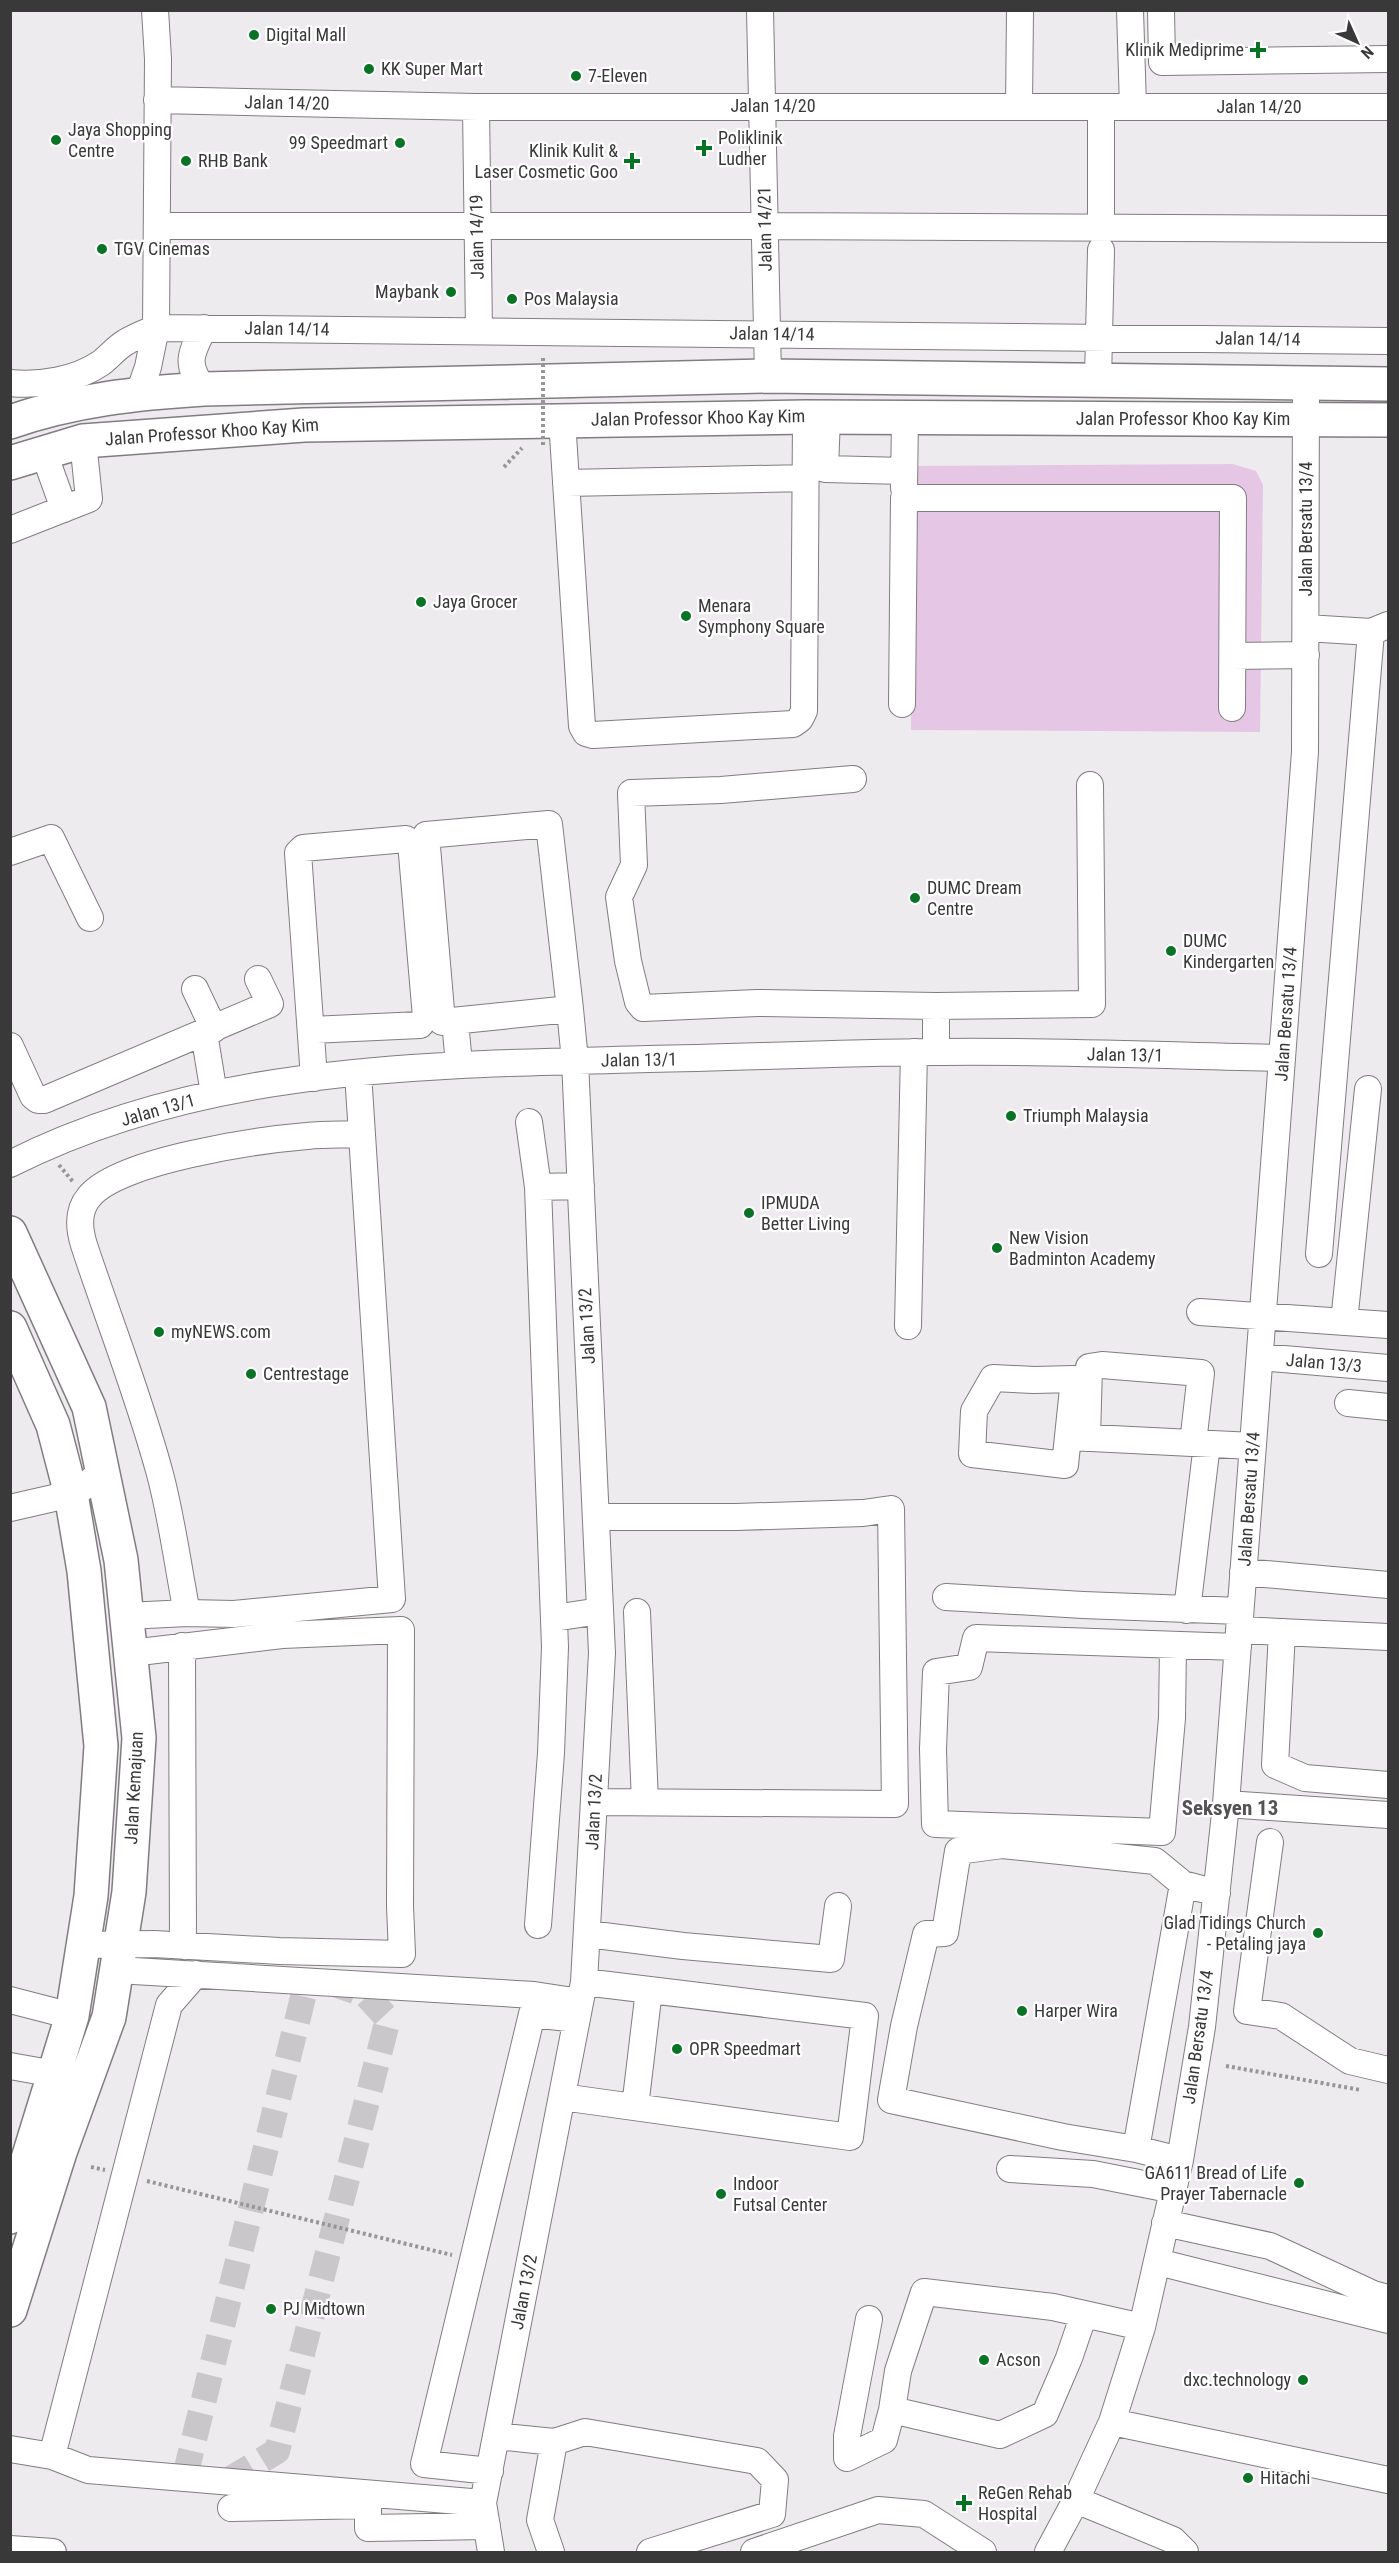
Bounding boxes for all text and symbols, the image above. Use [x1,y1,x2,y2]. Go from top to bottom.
north arrow [1327,12,1387,72]
place label: Digital Mall [266,24,346,45]
marker: Digital Mall [247,28,261,42]
place label: Klinik Mediprime [1125,39,1244,60]
marker: Klinik Mediprime [1249,41,1267,59]
text: N [1357,42,1377,62]
place label: KK Super Mart [381,58,483,79]
marker: KK Super Mart [362,62,376,76]
place label: 7-Eleven [588,65,648,86]
marker: 7-Eleven [569,69,583,83]
street label: Jalan 14/20 [244,91,330,114]
street label: Jalan 14/20 [730,95,816,116]
street label: Jalan 14/20 [1216,96,1302,117]
place label: Jaya Shopping Centre [68,119,172,161]
place label: Poliklinik Ludher [718,127,783,169]
place label: 99 Speedmart [289,132,388,153]
marker: Jaya Shopping Centre [49,133,63,147]
marker: 99 Speedmart [393,136,407,150]
marker: Poliklinik Ludher [695,139,713,157]
place label: Klinik Kulit & Laser Cosmetic Goo [475,140,618,182]
place label: RHB Bank [198,150,268,171]
marker: Klinik Kulit & Laser Cosmetic Goo [623,152,641,170]
marker: RHB Bank [179,154,193,168]
street label: Jalan 14/21 [753,186,776,272]
street label: Jalan 14/19 [465,194,488,280]
place label: TGV Cinemas [114,238,210,259]
marker: TGV Cinemas [95,242,109,256]
place label: Maybank [375,281,439,302]
marker: Maybank [444,285,458,299]
place label: Pos Malaysia [524,288,619,309]
marker: Pos Malaysia [505,292,519,306]
street label: Jalan 14/14 [244,317,330,340]
street label: Jalan 14/14 [729,322,815,345]
street label: Jalan 14/14 [1215,327,1301,350]
street label: Jalan Professor Khoo Kay Kim [591,405,805,430]
street label: Jalan Professor Khoo Kay Kim [1076,408,1290,429]
street label: Jalan Professor Khoo Kay Kim [104,414,320,449]
street label: Jalan Bersatu 13/4 [1295,461,1316,597]
place label: Jaya Grocer [433,591,518,612]
marker: Jaya Grocer [414,595,428,609]
place label: Menara Symphony Square [698,595,825,637]
marker: Menara Symphony Square [679,609,693,623]
place label: DUMC Dream Centre [927,877,1022,919]
marker: DUMC Dream Centre [908,891,922,905]
place label: DUMC Kindergarten [1183,930,1274,972]
marker: DUMC Kindergarten [1164,944,1178,958]
street label: Jalan Bersatu 13/4 [1270,946,1301,1082]
street label: Jalan 13/1 [1087,1043,1163,1066]
street label: Jalan 13/1 [601,1048,677,1071]
street label: Jalan 13/1 [118,1089,197,1130]
place label: Triumph Malaysia [1023,1105,1149,1126]
marker: Triumph Malaysia [1004,1109,1018,1123]
place label: IPMUDA Better Living [761,1192,850,1234]
marker: IPMUDA Better Living [742,1206,756,1220]
place label: New Vision Badminton Academy [1009,1227,1156,1269]
marker: New Vision Badminton Academy [990,1241,1004,1255]
street label: Jalan 13/2 [574,1287,599,1365]
place label: myNEWS.com [171,1321,271,1342]
marker: myNEWS.com [152,1325,166,1339]
street label: Jalan 13/3 [1285,1349,1363,1376]
place label: Centrestage [263,1363,349,1384]
marker: Centrestage [244,1367,258,1381]
street label: Jalan Bersatu 13/4 [1233,1431,1264,1567]
street label: Jalan Kemajuan [120,1731,147,1845]
street label: Jalan 13/2 [581,1773,606,1851]
district label: Seksyen 13 [1182,1796,1278,1820]
place label: Glad Tidings Church - Petaling jaya [1163,1912,1306,1954]
marker: Glad Tidings Church - Petaling jaya [1311,1926,1325,1940]
street label: Jalan Bersatu 13/4 [1178,1969,1217,2105]
place label: Harper Wira [1034,2000,1118,2021]
marker: Harper Wira [1015,2004,1029,2018]
place label: OPR Speedmart [689,2038,801,2059]
marker: OPR Speedmart [670,2042,684,2056]
place label: GA611 Bread of Life Prayer Tabernacle [1144,2162,1287,2204]
place label: Indoor Futsal Center [733,2173,828,2215]
marker: GA611 Bread of Life Prayer Tabernacle [1292,2176,1306,2190]
marker: Indoor Futsal Center [714,2187,728,2201]
street label: Jalan 13/2 [506,2252,541,2331]
place label: PJ Midtown [283,2298,365,2319]
marker: PJ Midtown [264,2302,278,2316]
place label: Acson [996,2349,1041,2370]
marker: Acson [977,2353,991,2367]
place label: dxc.technology [1183,2369,1292,2390]
marker: dxc.technology [1296,2373,1310,2387]
place label: Hitachi [1260,2467,1310,2488]
marker: Hitachi [1241,2471,1255,2485]
place label: ReGen Rehab Hospital [978,2482,1072,2524]
marker: ReGen Rehab Hospital [955,2494,973,2512]

